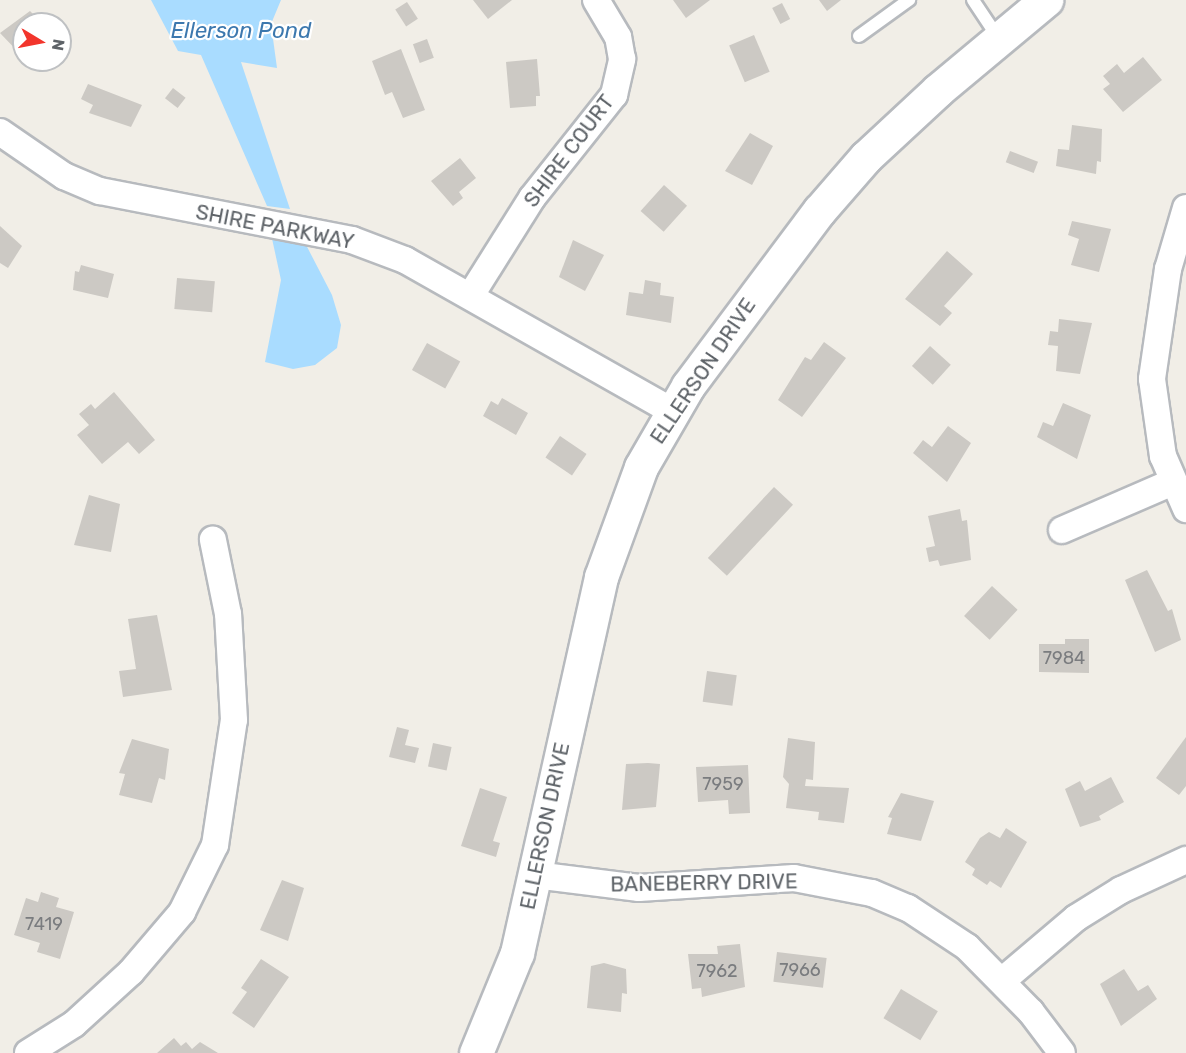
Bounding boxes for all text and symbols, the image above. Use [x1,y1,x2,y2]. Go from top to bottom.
north arrow [12,12,72,72]
water label: Ellerson Pond [171,18,311,44]
text: N [48,38,69,52]
street label: SHIRE COURT [519,90,619,212]
street label: SHIRE PARKWAY [194,199,356,255]
street label: ELLERSON DRIVE [645,293,761,449]
house number: 7984 [1043,647,1085,669]
street label: ELLERSON DRIVE [515,740,575,912]
house number: 7959 [702,773,744,795]
street label: BANEBERRY DRIVE [610,869,798,897]
house number: 7419 [25,913,63,935]
house number: 7966 [779,959,821,981]
house number: 7962 [696,960,738,982]

